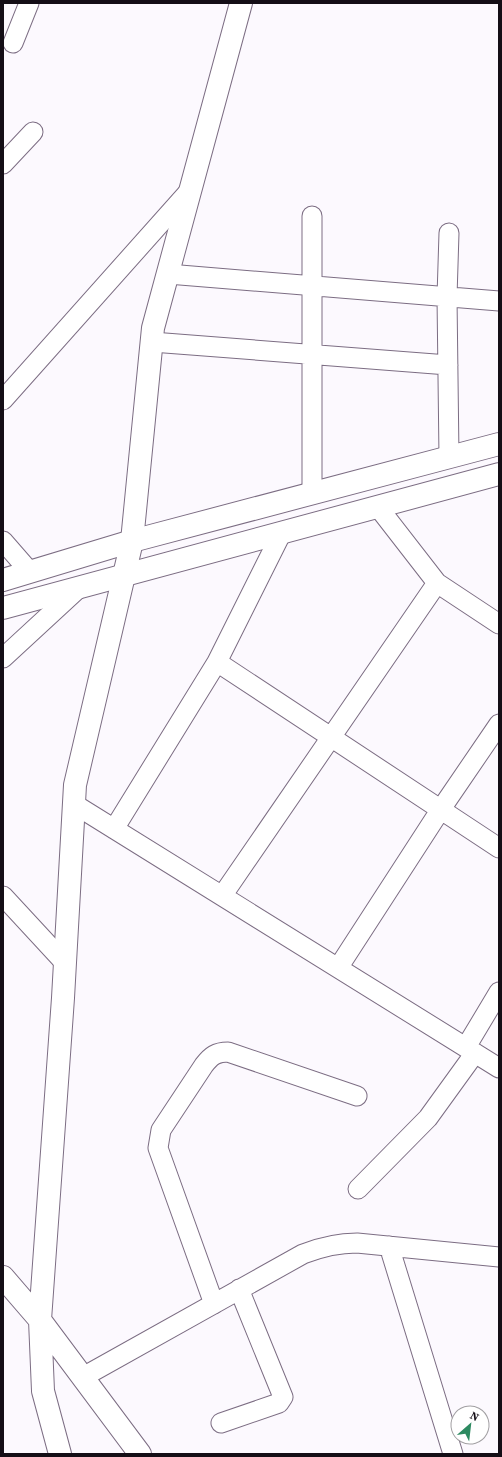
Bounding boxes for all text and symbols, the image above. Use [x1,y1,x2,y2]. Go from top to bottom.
north arrow [450,1405,490,1445]
text: N [467,1408,482,1425]

